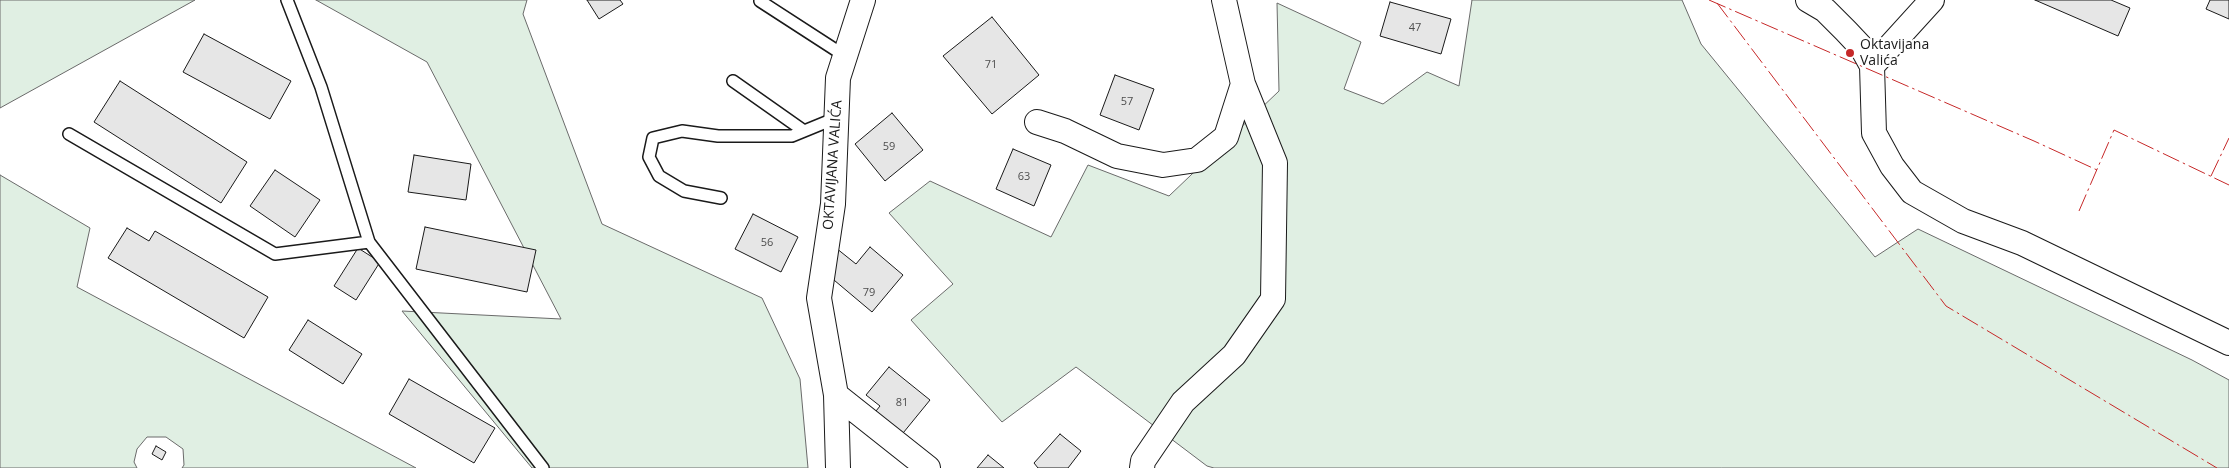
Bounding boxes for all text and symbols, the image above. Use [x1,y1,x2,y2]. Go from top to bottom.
house number: 47 [1409,21,1421,35]
place label: Oktavijana Valića [1860,37,1929,70]
marker: Oktavijana Valića [1844,47,1856,59]
house number: 71 [985,58,997,72]
house number: 57 [1121,95,1133,109]
street label: OKTAVIJANA VALIĆA [820,100,846,230]
house number: 59 [883,140,895,154]
house number: 63 [1018,170,1030,184]
house number: 56 [761,236,773,250]
house number: 79 [863,286,875,300]
house number: 81 [896,396,908,410]

